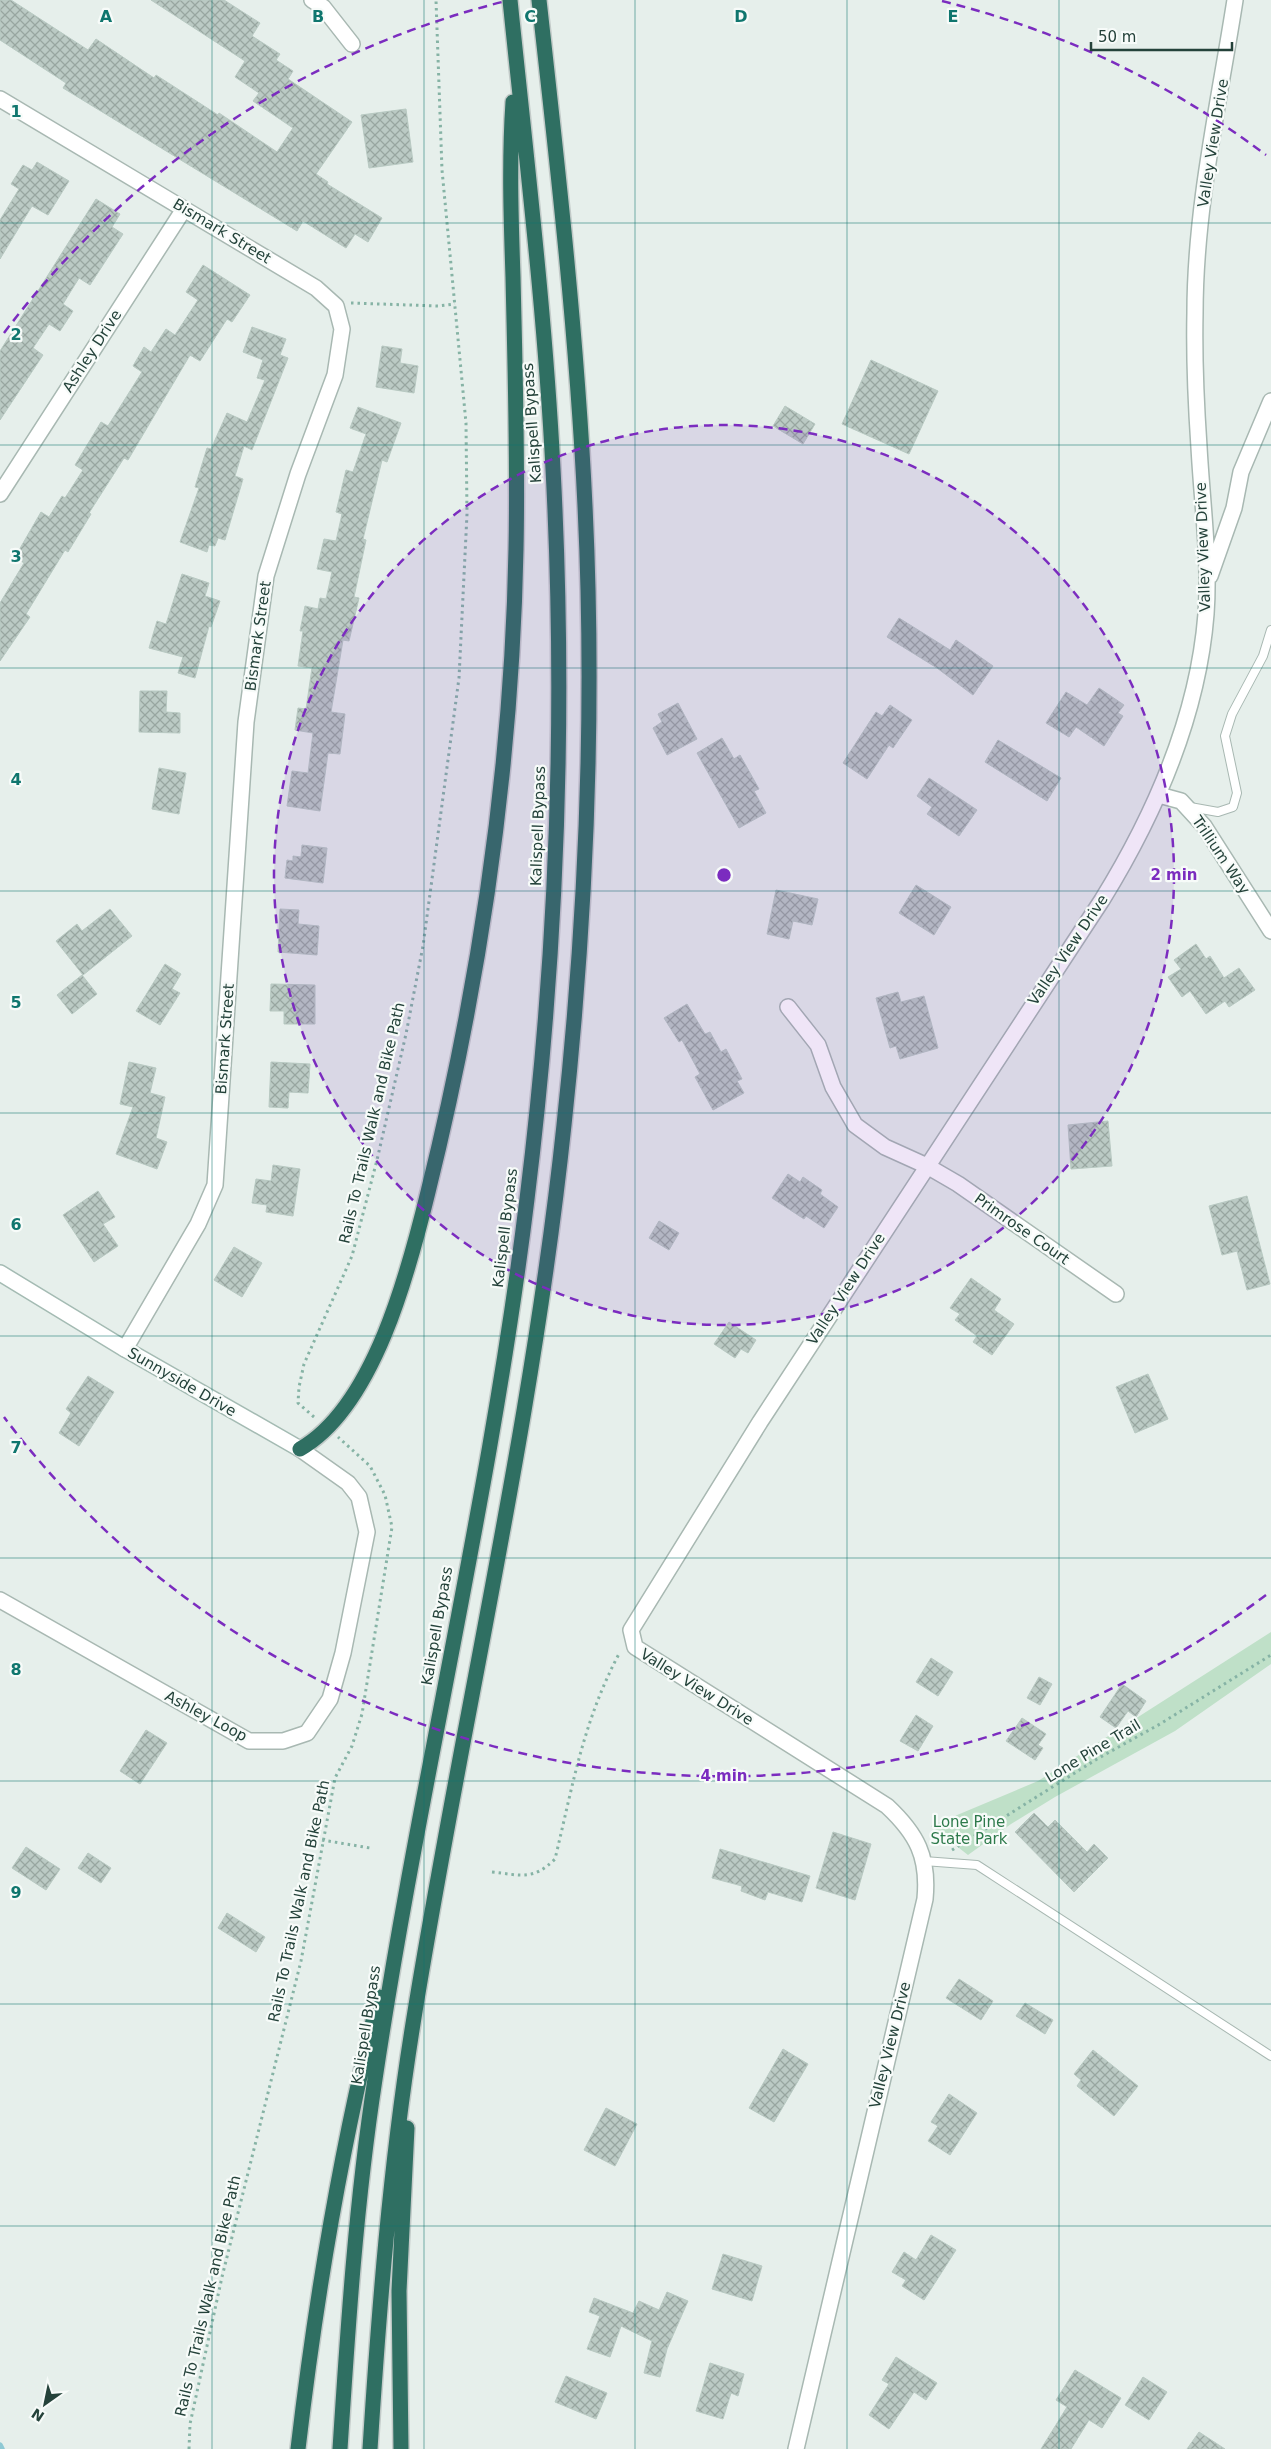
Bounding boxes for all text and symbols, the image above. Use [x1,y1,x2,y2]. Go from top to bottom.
text: A [100,7,113,26]
text: B [312,7,324,26]
text: C [524,7,536,26]
text: D [734,7,748,26]
text: E [948,7,958,26]
scale bar [1091,20,1232,52]
text: 50 m [1098,28,1136,46]
street label: Valley View Drive [1194,77,1232,209]
text: 1 [10,102,22,121]
street label: Bismark Street [170,195,274,267]
street label: Ashley Drive [59,306,125,396]
text: 2 [10,325,22,344]
street label: Kalispell Bypass [519,362,545,484]
street label: Valley View Drive [1192,482,1214,612]
text: 3 [10,547,22,566]
street label: Bismark Street [241,580,275,692]
street label: Kalispell Bypass [527,765,549,886]
text: 4 [10,770,22,789]
street label: Trillium Way [1188,812,1254,898]
centre of rings [715,866,733,884]
text: 2 min [1150,866,1198,884]
street label: Valley View Drive [1024,891,1112,1009]
street label: Bismark Street [212,983,238,1095]
text: 5 [10,993,22,1012]
street label: Rails To Trails Walk and Bike Path [335,1001,409,1245]
street label: Kalispell Bypass [489,1167,521,1289]
street label: Primrose Court [971,1190,1073,1268]
text: 6 [10,1215,22,1234]
street label: Valley View Drive [803,1230,889,1348]
street label: Sunnyside Drive [124,1344,240,1420]
text: 7 [10,1438,22,1457]
street label: Kalispell Bypass [418,1565,456,1687]
street label: Valley View Drive [637,1645,757,1729]
text: 8 [10,1660,22,1679]
street label: Ashley Loop [162,1687,250,1745]
street label: Lone Pine Trail [1042,1716,1144,1786]
text: 4 min [700,1767,748,1785]
street label: Rails To Trails Walk and Bike Path [264,1778,334,2024]
park label: Lone Pine State Park [931,1813,1008,1848]
text: 9 [10,1883,22,1902]
street label: Kalispell Bypass [348,1964,384,2086]
street label: Valley View Drive [866,1980,914,2110]
street label: Rails To Trails Walk and Bike Path [171,2174,245,2418]
north arrow [20,2379,70,2429]
text: N [29,2405,47,2425]

